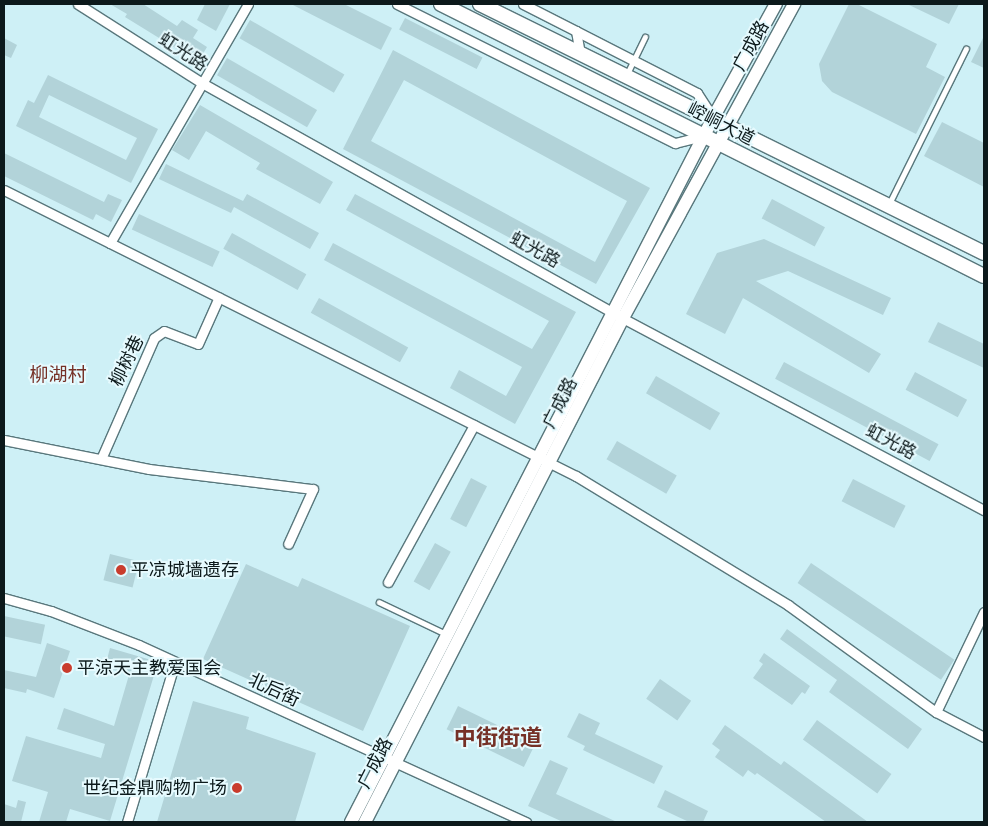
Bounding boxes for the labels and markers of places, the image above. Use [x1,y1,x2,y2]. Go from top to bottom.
place label: 平凉城墙遗存 [131,559,239,581]
marker: 平凉城墙遗存 [115,564,127,576]
place label: 平涼天主教爱国会 [77,657,221,679]
marker: 平涼天主教爱国会 [61,662,73,674]
place label: 世纪金鼎购物广场 [83,777,227,799]
marker: 世纪金鼎购物广场 [231,782,243,794]

